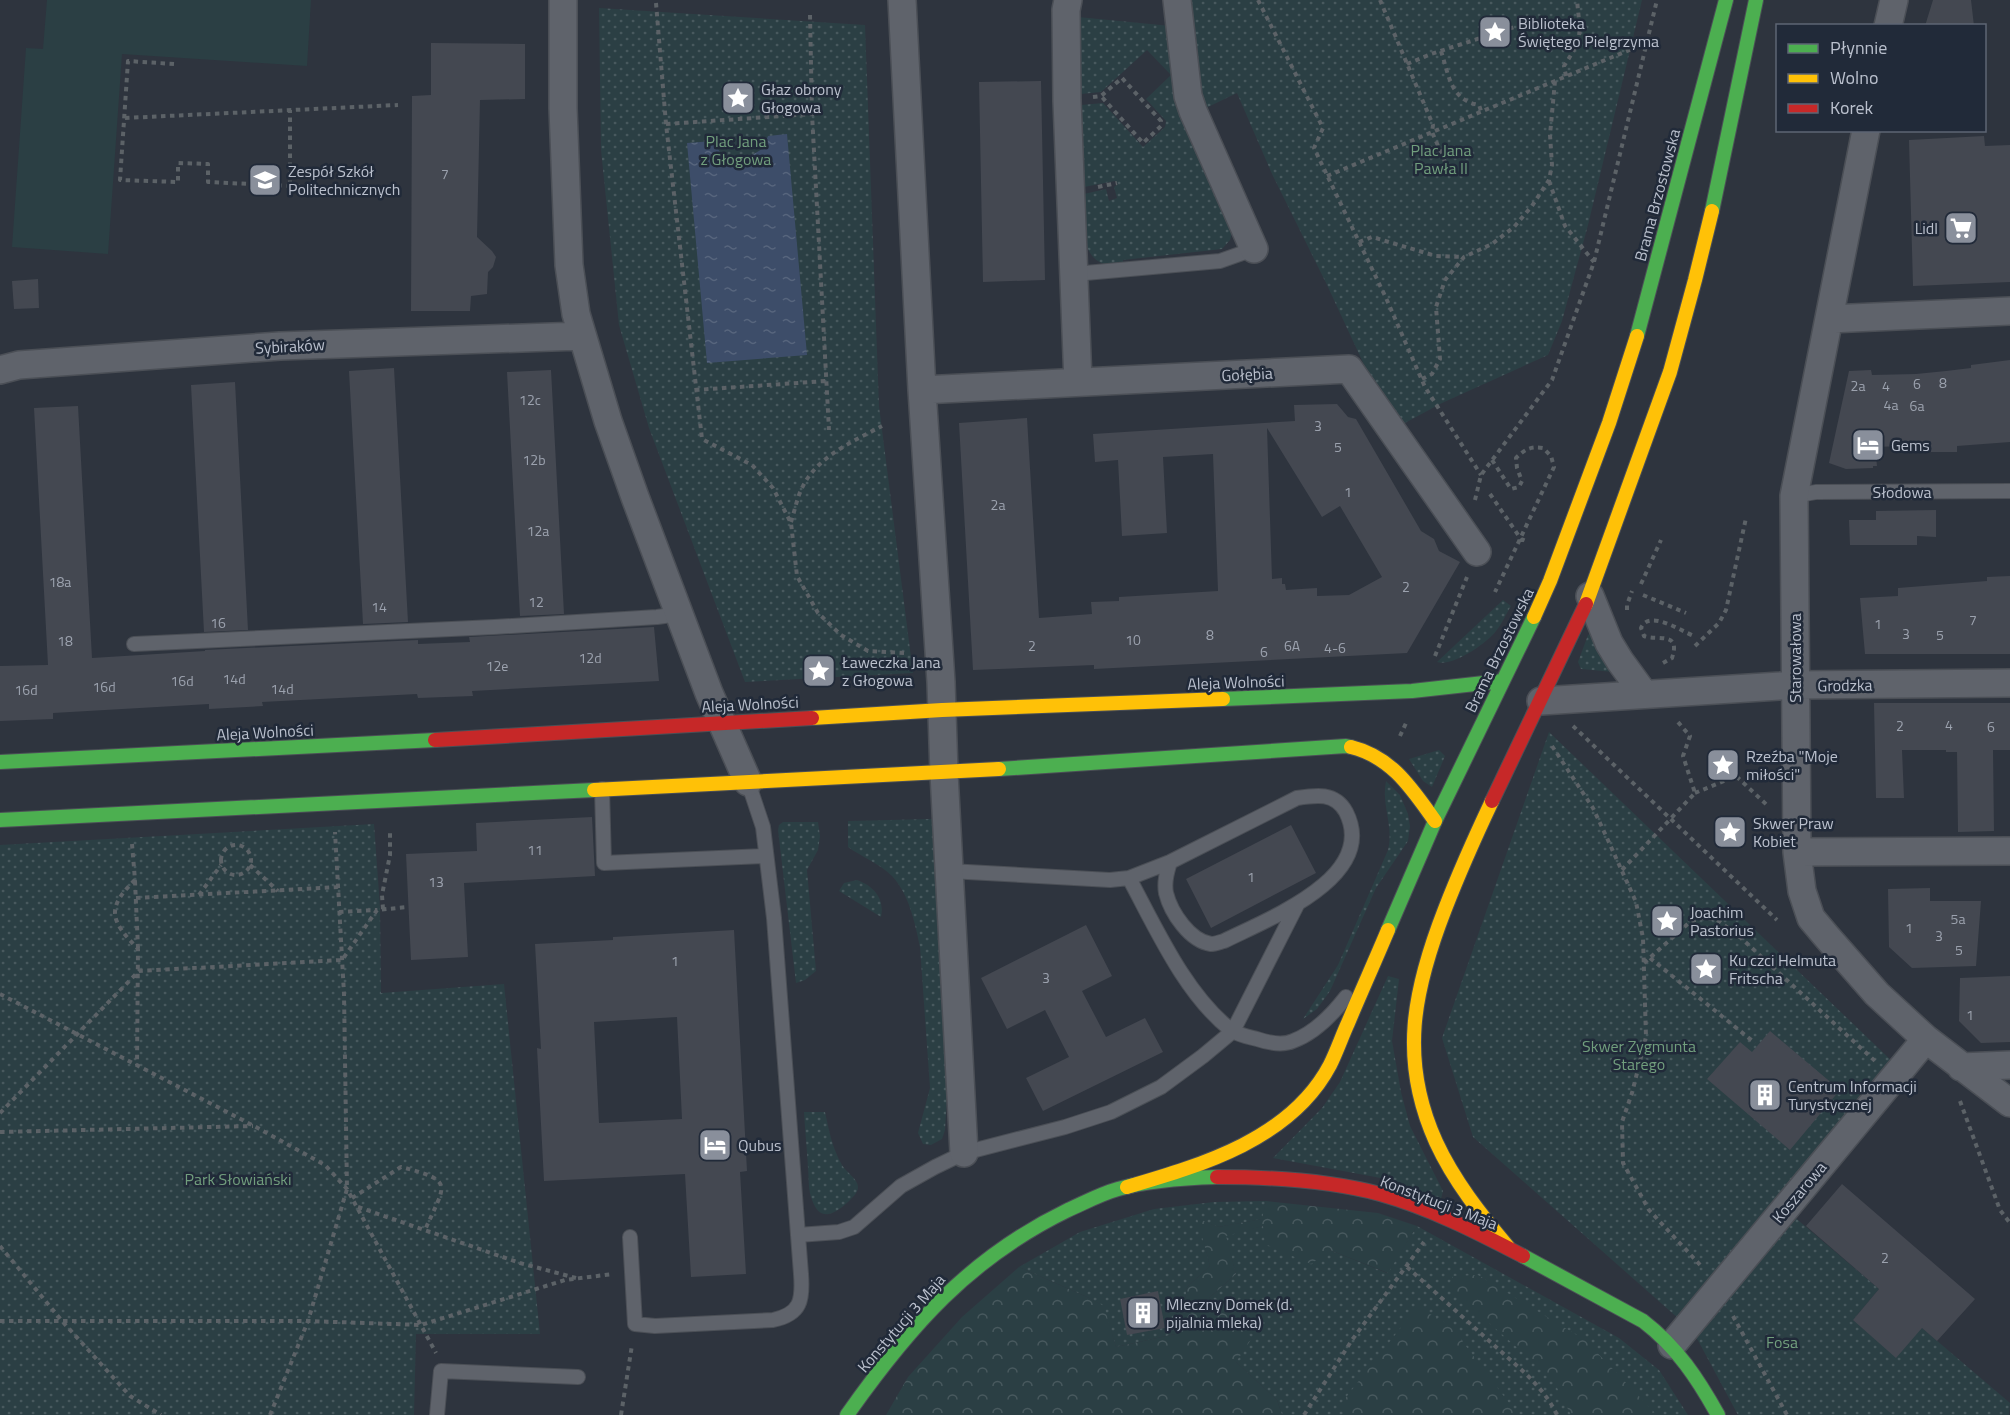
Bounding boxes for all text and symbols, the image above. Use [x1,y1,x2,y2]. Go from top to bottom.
place label: Biblioteka Świętego Pielgrzyma [1518,11,1659,53]
place icon: Biblioteka Świętego Pielgrzyma [1477,14,1513,50]
legend [1776,24,1986,132]
text: Płynnie [1830,34,1887,61]
text: Wolno [1830,64,1878,91]
place label: Głaz obrony Głogowa [761,77,842,119]
place icon: Głaz obrony Głogowa [720,80,756,116]
text: Korek [1830,94,1874,121]
street label: Brama Brzostowska [1628,126,1686,264]
park label: Plac Jana z Głogowa [701,129,771,171]
park label: Plac Jana Pawła II [1411,138,1471,180]
place label: Zespół Szkół Politechnicznych [288,159,400,201]
school or university icon: Zespół Szkół Politechnicznych [247,162,283,198]
house number: 7 [441,163,449,184]
supermarket icon: Lidl [1943,210,1979,246]
place label: Lidl [1915,216,1938,240]
street label: Sybiraków [255,332,325,360]
street label: Gołębia [1221,361,1273,387]
house number: 8 [1939,372,1947,393]
house number: 6 [1913,373,1921,394]
house number: 2a [1851,375,1865,396]
house number: 4 [1882,375,1890,396]
house number: 12c [519,389,541,410]
house number: 4a [1884,394,1898,415]
house number: 6a [1910,395,1924,416]
house number: 3 [1314,415,1322,436]
hotel icon: Gems [1850,427,1886,463]
place label: Gems [1891,433,1930,457]
house number: 5 [1334,436,1342,457]
house number: 12b [522,449,546,470]
street label: Słodowa [1872,480,1932,504]
house number: 1 [1344,481,1352,502]
house number: 2a [991,494,1005,515]
house number: 12a [527,520,549,541]
house number: 18a [49,571,71,592]
house number: 2 [1402,576,1410,597]
street label: Brama Brzostowska [1458,584,1540,716]
house number: 12 [528,591,544,612]
house number: 14 [371,596,387,617]
house number: 7 [1969,609,1977,630]
house number: 16 [210,612,226,633]
street label: Starowałowa [1783,613,1807,703]
house number: 1 [1874,613,1882,634]
house number: 3 [1902,623,1910,644]
house number: 8 [1206,624,1214,645]
house number: 5 [1936,624,1944,645]
house number: 10 [1125,629,1141,650]
house number: 18 [57,630,73,651]
house number: 2 [1028,635,1036,656]
house number: 6A [1284,635,1301,656]
house number: 4-6 [1324,637,1346,658]
house number: 6 [1260,641,1268,662]
house number: 12d [578,647,602,668]
place label: Ławeczka Jana z Głogowa [841,650,941,692]
place icon: Ławeczka Jana z Głogowa [801,653,837,689]
house number: 12e [486,655,508,676]
house number: 14d [222,668,246,689]
street label: Aleja Wolności [1187,668,1285,696]
house number: 16d [170,670,194,691]
street label: Grodzka [1817,673,1873,697]
house number: 16d [92,676,116,697]
house number: 14d [270,678,294,699]
house number: 16d [14,679,38,700]
street label: Aleja Wolności [701,689,799,719]
house number: 4 [1945,714,1953,735]
house number: 2 [1896,715,1904,736]
house number: 6 [1987,716,1995,737]
street label: Aleja Wolności [216,717,314,747]
place label: Rzeźba "Moje miłości" [1746,744,1838,786]
place icon: Rzeźba "Moje miłości" [1705,747,1741,783]
place label: Skwer Praw Kobiet [1753,811,1834,853]
place icon: Skwer Praw Kobiet [1712,814,1748,850]
house number: 11 [527,839,543,860]
house number: 1 [1247,866,1255,887]
house number: 13 [428,871,444,892]
place label: Joachim Pastorius [1690,900,1754,942]
place icon: Joachim Pastorius [1649,903,1685,939]
house number: 5a [1951,908,1965,929]
house number: 1 [1905,917,1913,938]
house number: 3 [1935,925,1943,946]
house number: 5 [1955,939,1963,960]
place label: Ku czci Helmuta Fritscha [1729,948,1836,990]
house number: 1 [671,950,679,971]
place icon: Ku czci Helmuta Fritscha [1688,951,1724,987]
house number: 3 [1042,967,1050,988]
house number: 1 [1966,1004,1974,1025]
park label: Skwer Zygmunta Starego [1582,1034,1696,1076]
place label: Centrum Informacji Turystycznej [1788,1074,1917,1116]
building icon: Centrum Informacji Turystycznej [1747,1077,1783,1113]
hotel icon: Qubus [697,1127,733,1163]
place label: Qubus [738,1133,781,1157]
street label: Koszarowa [1766,1156,1832,1228]
park label: Park Słowiański [184,1167,292,1191]
street label: Konstytucji 3 Maja [1377,1169,1501,1235]
house number: 2 [1881,1247,1889,1268]
street label: Konstytucji 3 Maja [851,1268,951,1378]
place label: Mleczny Domek (d. pijalnia mleka) [1166,1292,1292,1334]
building icon: Mleczny Domek (d. pijalnia mleka) [1125,1295,1161,1331]
park label: Fosa [1766,1330,1798,1354]

